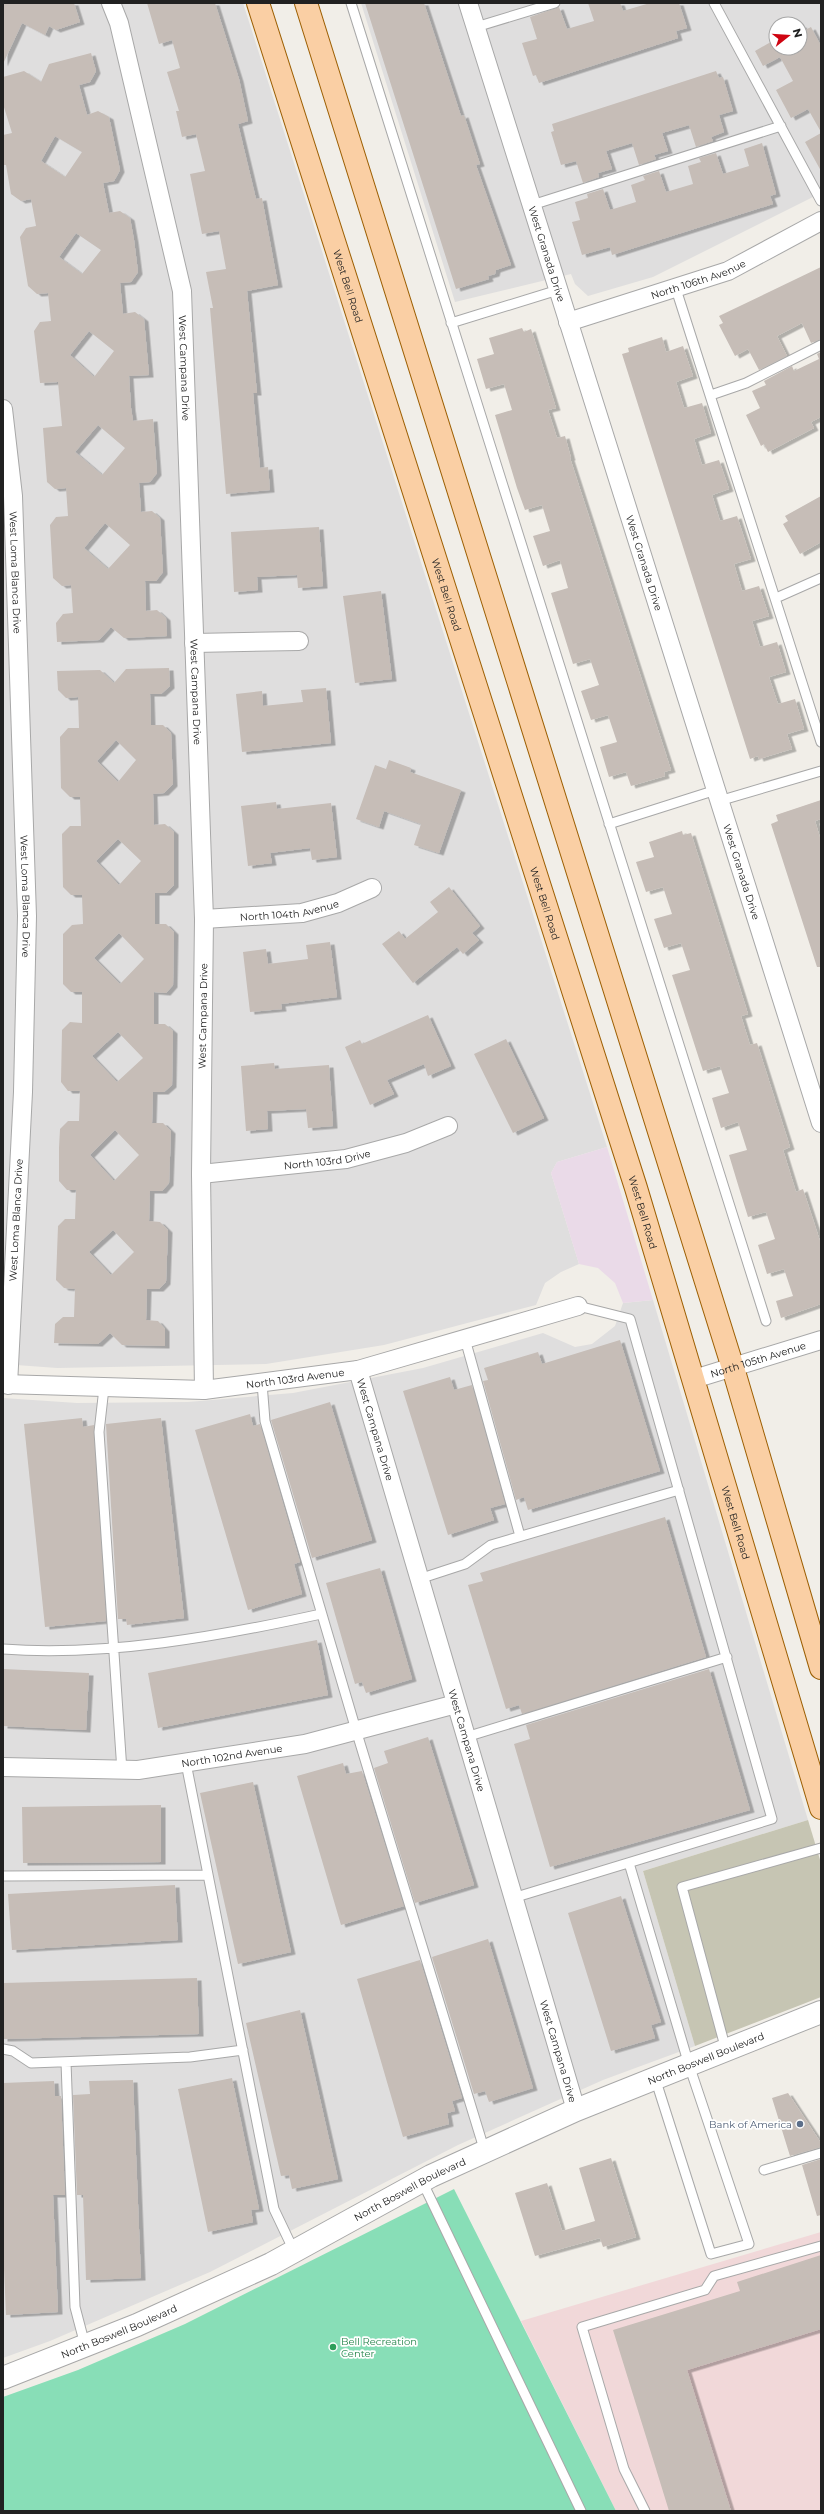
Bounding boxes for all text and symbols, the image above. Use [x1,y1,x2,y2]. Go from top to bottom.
north arrow [768,16,808,56]
text: N [790,27,806,39]
street label: West Granada Drive [526,204,568,303]
street label: West Bell Road [331,248,366,324]
street label: North 106th Avenue [649,256,748,302]
street label: West Campana Drive [176,315,193,421]
street label: West Loma Blanca Drive [7,511,24,634]
street label: West Granada Drive [623,513,666,612]
street label: West Bell Road [429,556,464,633]
street label: West Campana Drive [188,639,204,745]
street label: West Granada Drive [721,822,763,921]
street label: West Loma Blanca Drive [18,835,34,958]
street label: West Bell Road [527,865,563,941]
street label: North 104th Avenue [239,897,340,923]
street label: West Campana Drive [196,963,210,1069]
street label: North 103rd Drive [283,1146,372,1172]
street label: West Loma Blanca Drive [6,1158,26,1282]
street label: West Bell Road [626,1174,660,1250]
street label: North 105th Avenue [709,1339,807,1380]
street label: North 103rd Avenue [245,1365,345,1391]
street label: West Campana Drive [354,1377,397,1482]
street label: West Bell Road [719,1484,753,1561]
street label: West Campana Drive [446,1688,488,1793]
street label: North 102nd Avenue [180,1741,283,1770]
street label: West Campana Drive [537,1998,580,2104]
street label: North Boswell Boulevard [646,2029,766,2087]
place label: Bank of America [709,2118,792,2131]
marker: Bank of America [795,2119,805,2129]
street label: North Boswell Boulevard [352,2155,468,2224]
street label: North Boswell Boulevard [59,2301,179,2361]
place label: Bell Recreation Center [341,2335,417,2360]
marker: Bell Recreation Center [328,2342,338,2352]

